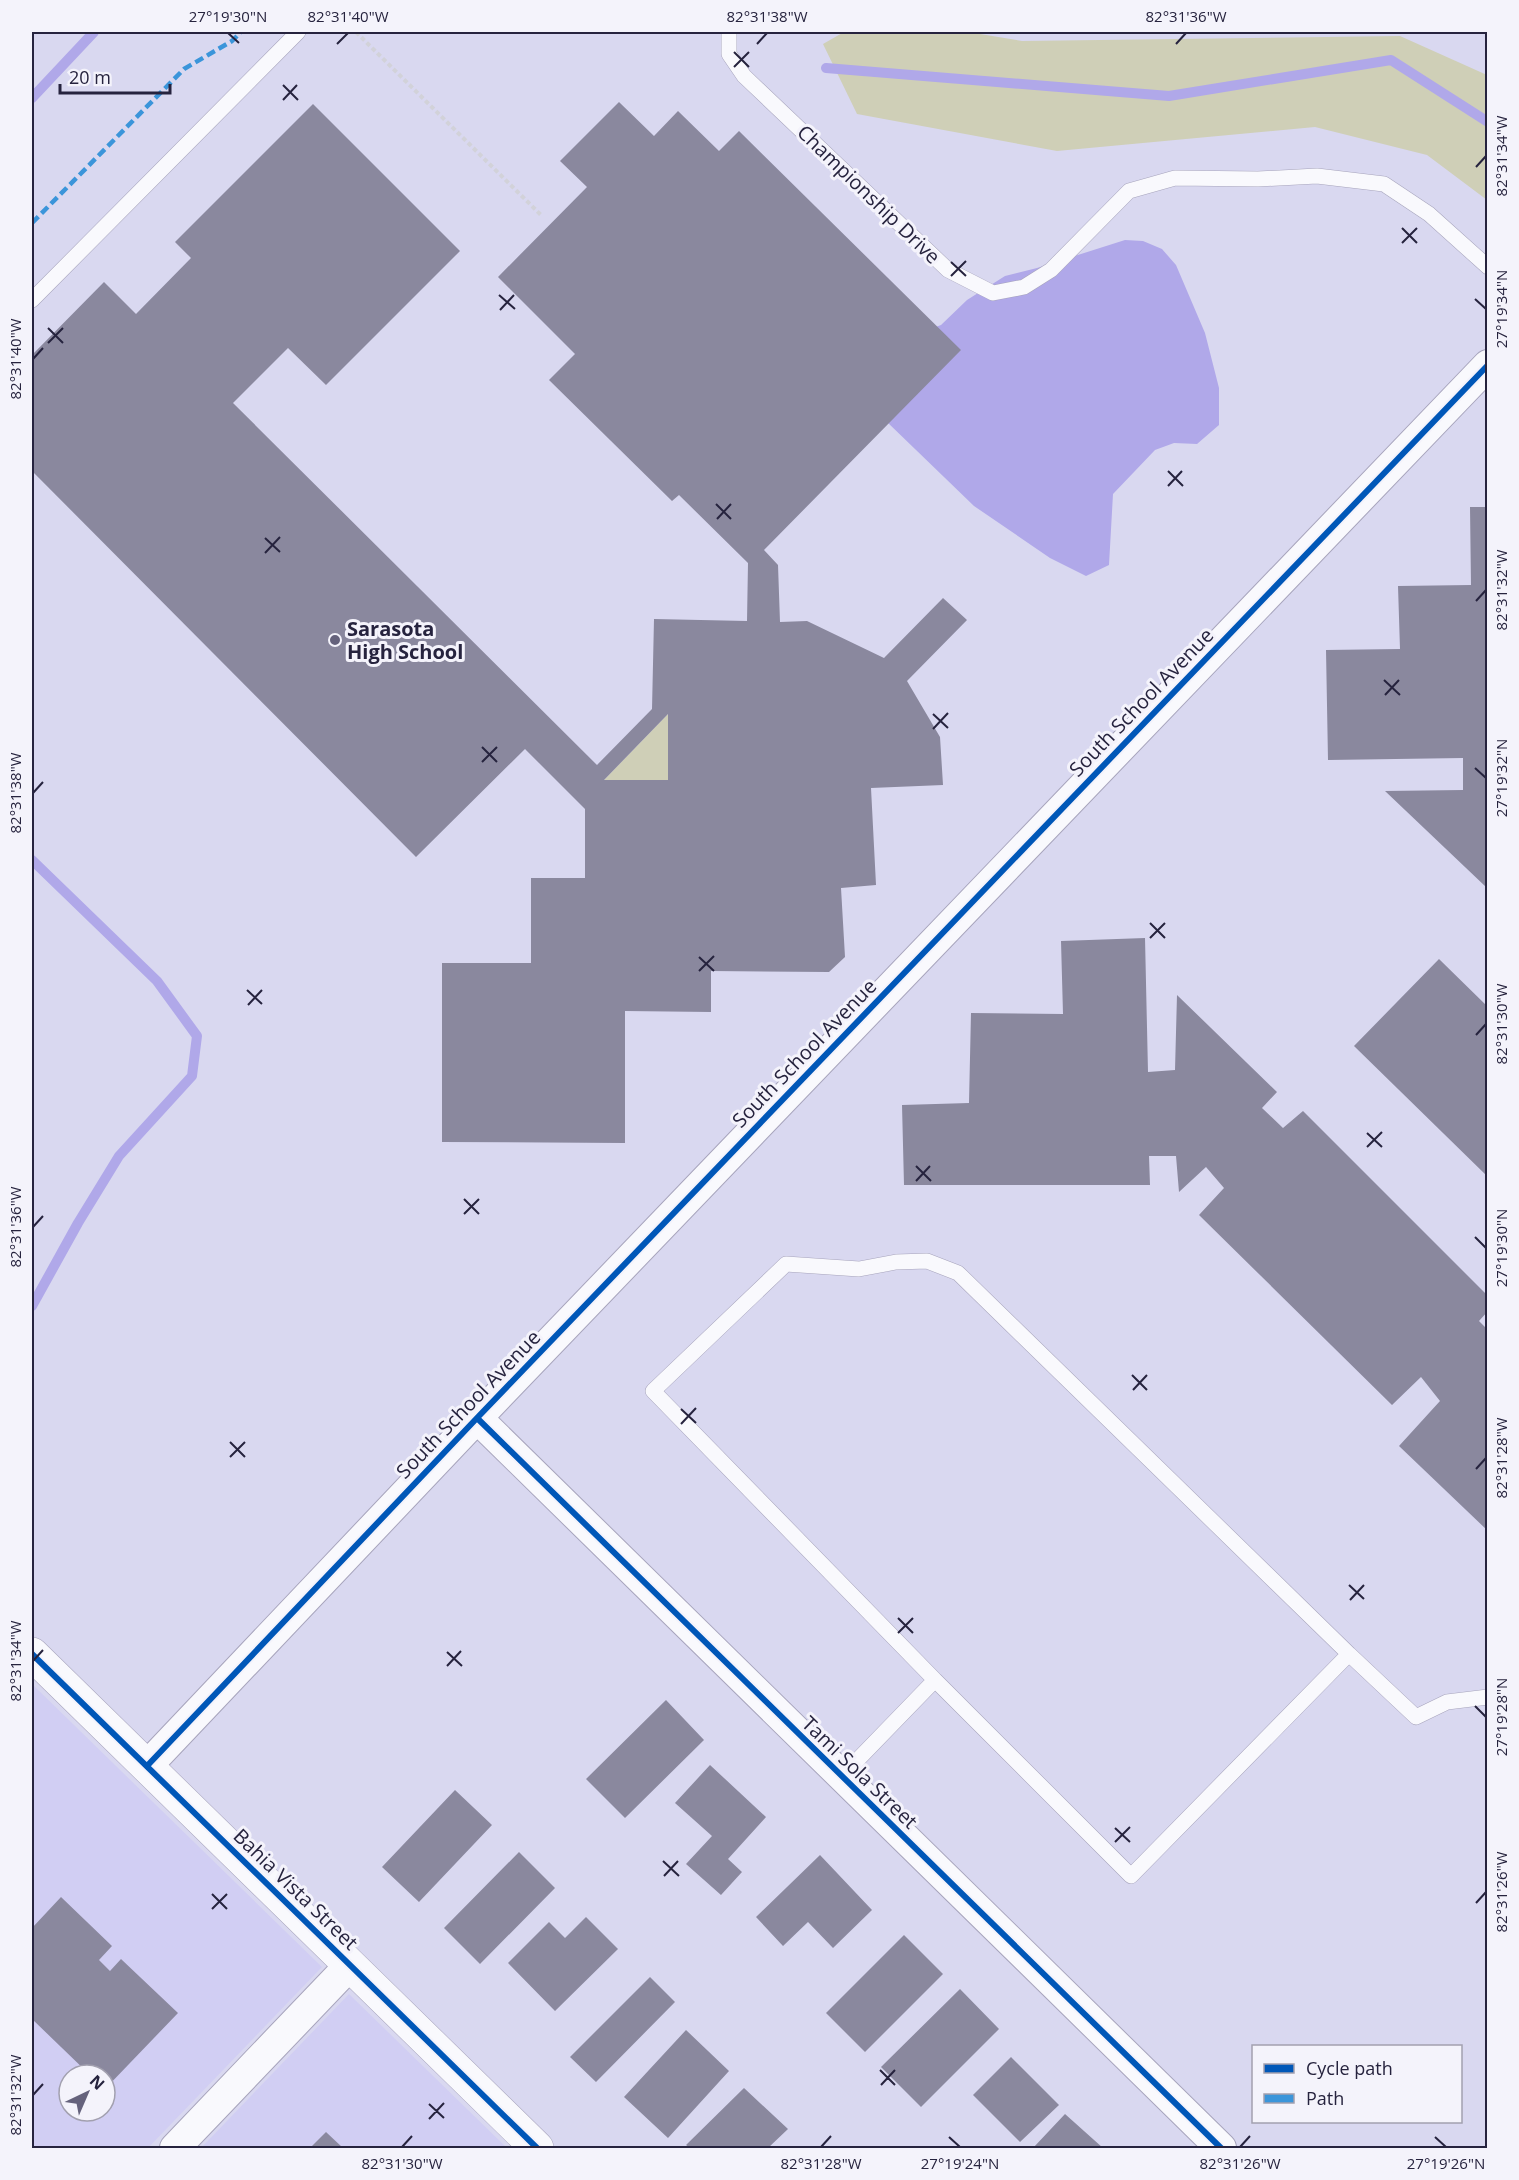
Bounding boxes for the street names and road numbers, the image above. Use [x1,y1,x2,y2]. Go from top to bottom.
street label: Championship Drive [792,119,946,269]
street label: South School Avenue [1063,622,1219,782]
street label: South School Avenue [726,973,882,1133]
street label: South School Avenue [390,1324,546,1484]
street label: Tami Sola Street [796,1710,924,1834]
street label: Bahia Vista Street [228,1823,364,1955]

